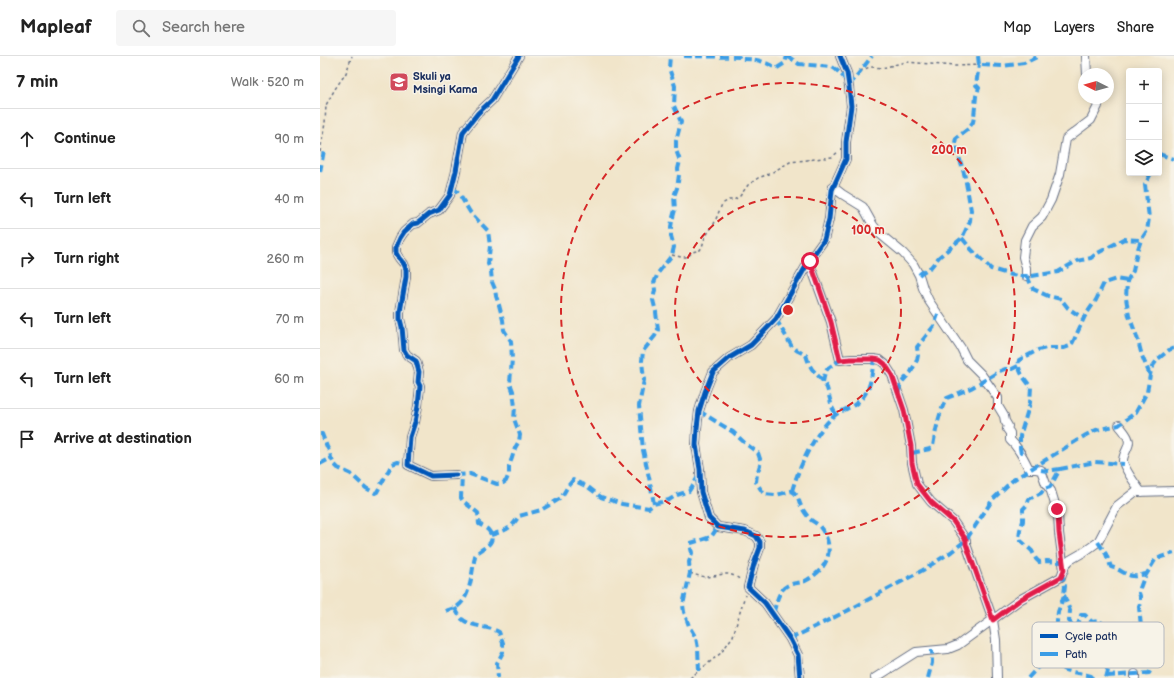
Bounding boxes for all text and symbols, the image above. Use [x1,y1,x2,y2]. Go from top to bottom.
search box [116,10,396,46]
text: Mapleaf [20,16,92,39]
icon: search [130,17,152,39]
text: Search here [162,18,245,37]
text: Map [1003,19,1031,36]
text: Layers [1053,19,1095,36]
text: Share [1117,19,1154,36]
north arrow [1078,68,1114,104]
map controls [1126,68,1162,176]
button: + [1126,68,1162,104]
place label: Skuli ya Msingi Kama [413,70,478,96]
school or university icon: Skuli ya Msingi Kama [388,71,410,93]
text: 7 min [16,72,58,92]
text: Walk · 520 m [231,74,304,90]
button: − [1126,104,1162,140]
icon: ahead [16,128,38,150]
text: Continue [54,129,116,148]
text: 90 m [275,131,304,147]
button: layers [1126,140,1162,176]
text: 200 m [931,143,967,158]
icon: left [16,188,38,210]
text: Turn left [54,189,111,208]
text: 40 m [274,191,304,207]
text: 100 m [851,223,885,238]
icon: right [16,248,38,270]
text: Turn right [54,249,119,268]
text: 260 m [266,251,304,267]
route start [801,252,819,270]
centre of rings [781,303,795,317]
icon: left [16,308,38,330]
text: Turn left [54,309,111,328]
text: 70 m [276,311,304,327]
icon: left [16,368,38,390]
text: Turn left [54,369,111,388]
text: 60 m [274,371,304,387]
icon: arrive [16,428,38,450]
text: Arrive at destination [54,429,192,448]
route end [1048,500,1066,518]
legend [1032,622,1164,668]
text: Cycle path [1065,630,1117,643]
text: Path [1065,648,1087,661]

